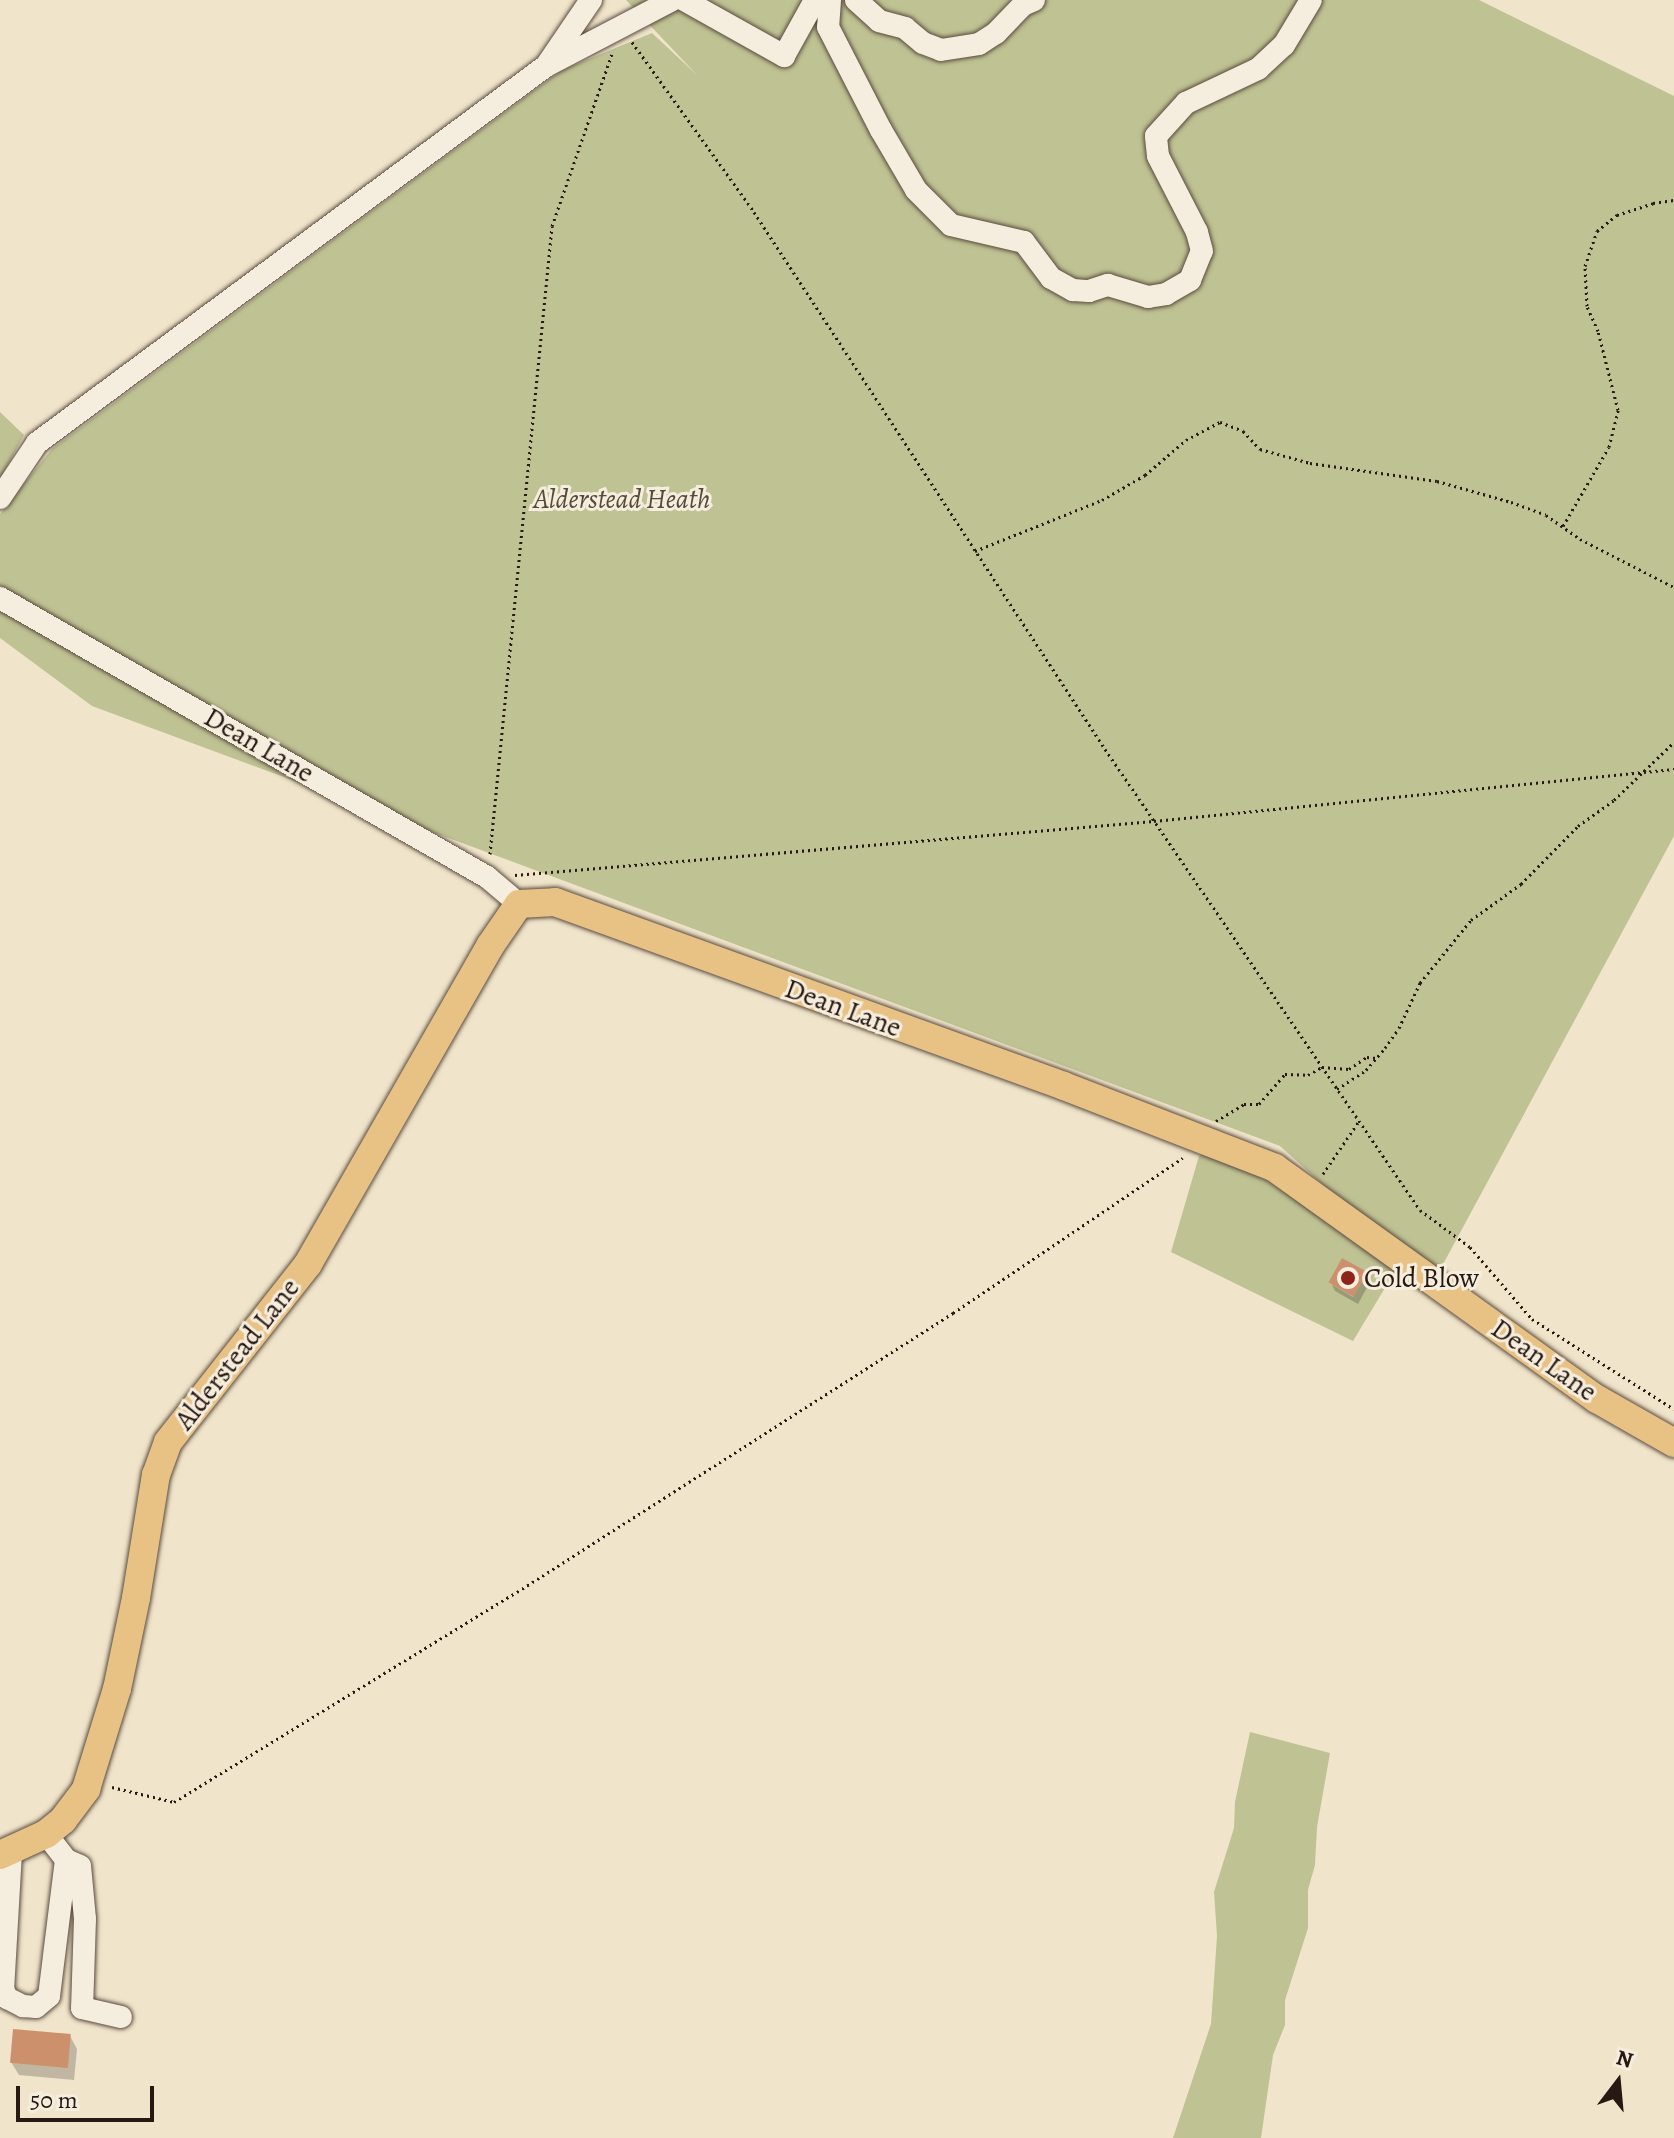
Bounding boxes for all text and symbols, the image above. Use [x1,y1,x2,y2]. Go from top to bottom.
park label: Alderstead Heath [534,482,710,516]
street label: Dean Lane [198,700,320,790]
street label: Dean Lane [780,971,906,1045]
place label: Cold Blow [1364,1261,1479,1295]
marker: Cold Blow [1339,1269,1357,1287]
street label: Alderstead Lane [168,1272,306,1436]
street label: Dean Lane [1485,1311,1603,1409]
north arrow [1578,2042,1658,2122]
text: N [1613,2042,1636,2076]
scale bar [20,2070,158,2120]
text: 50 m [30,2084,78,2116]

